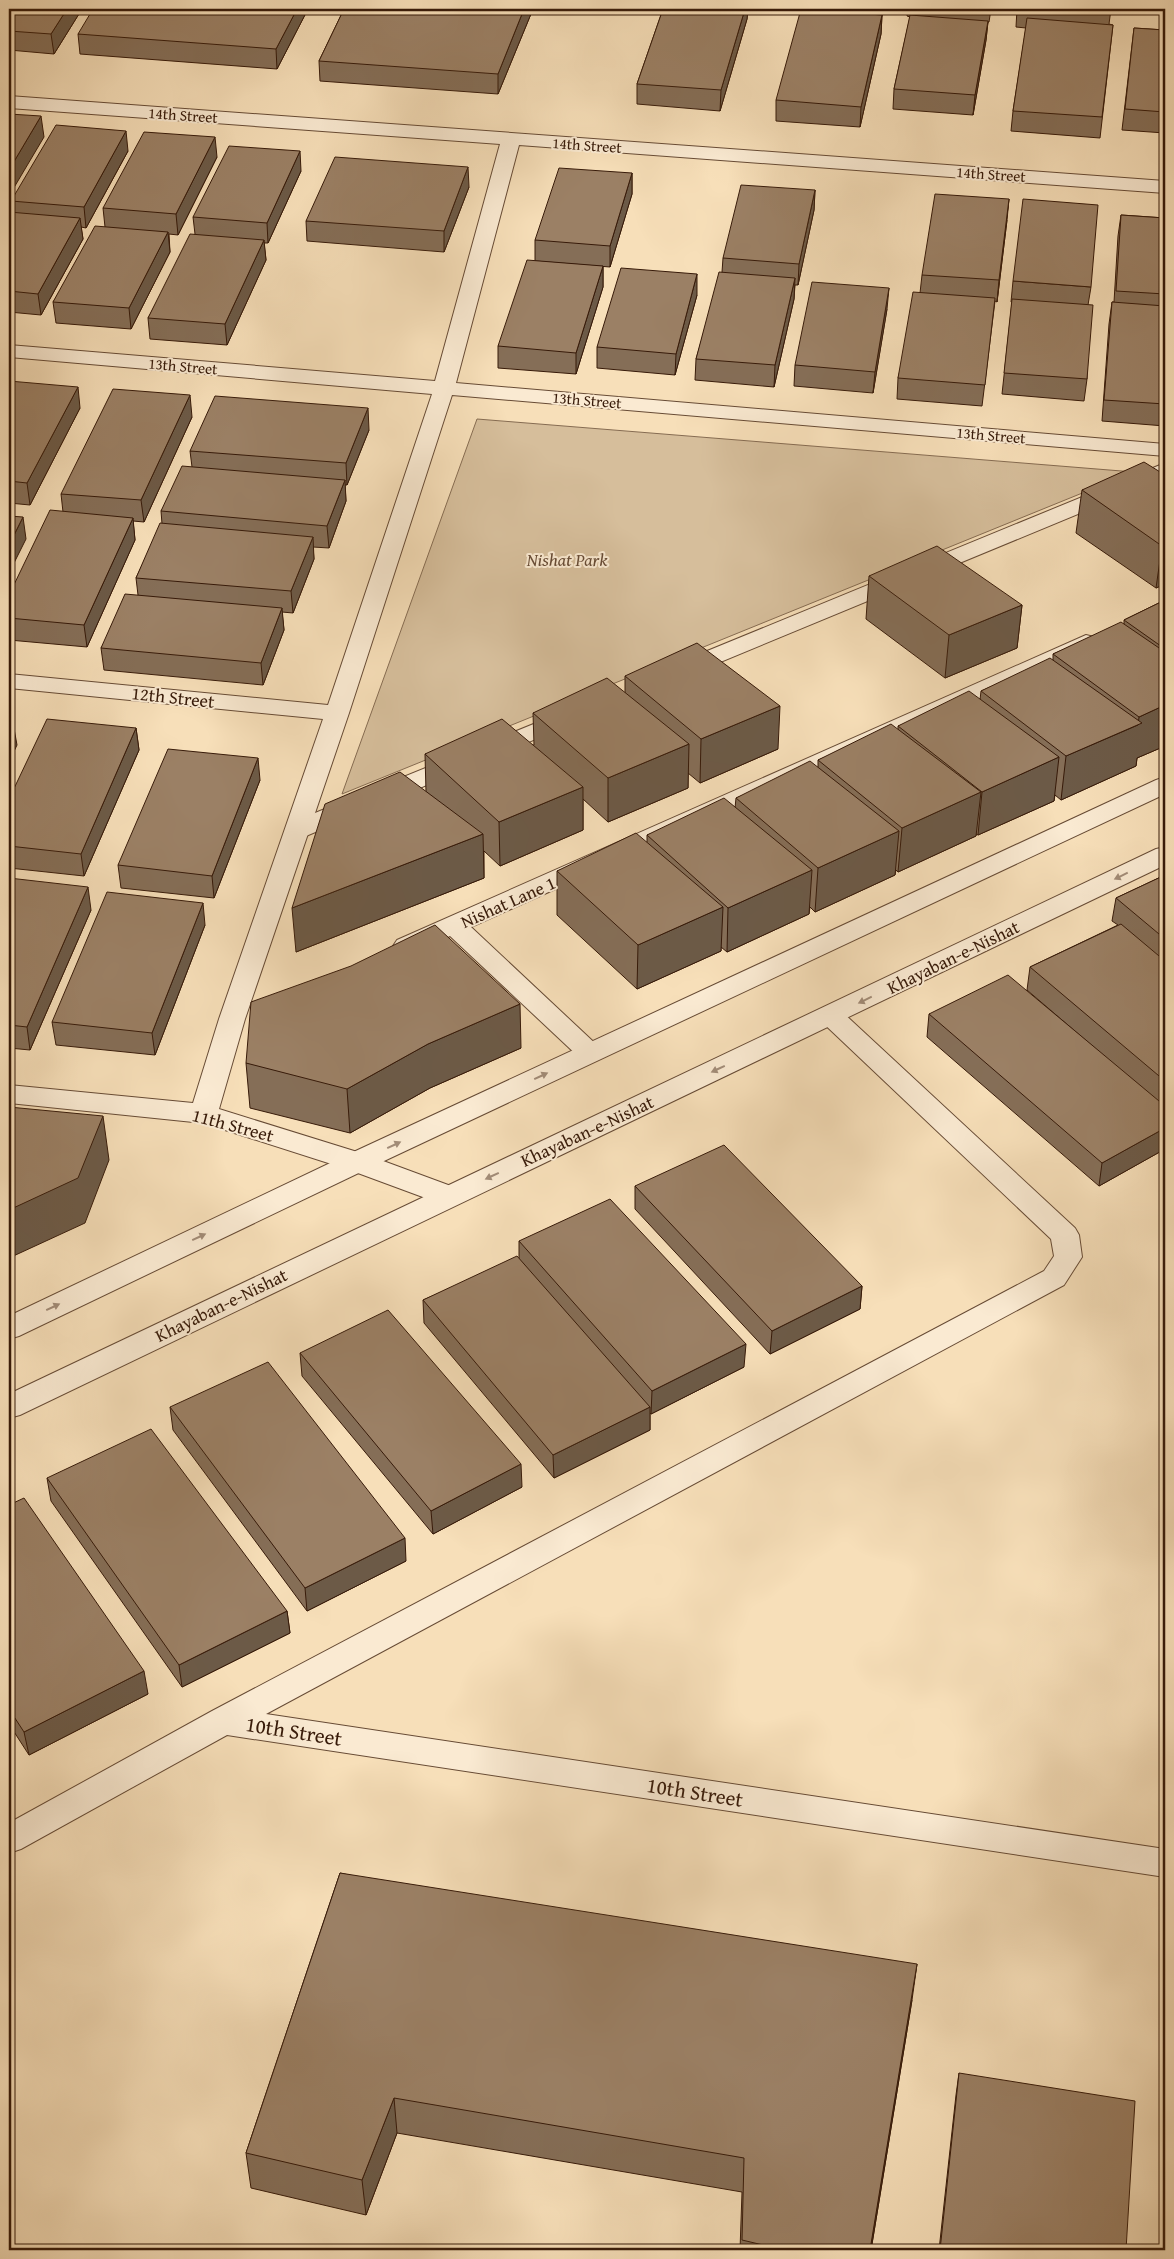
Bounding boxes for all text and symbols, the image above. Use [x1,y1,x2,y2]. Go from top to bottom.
street label: 14th Street [148,102,219,128]
street label: 14th Street [552,132,623,158]
street label: 14th Street [956,161,1027,187]
street label: 13th Street [148,353,219,380]
street label: 13th Street [552,387,623,414]
street label: 13th Street [956,422,1027,449]
park label: Nishat Park [526,546,608,573]
street label: 12th Street [130,679,216,715]
street label: Nishat Lane 1 [456,869,560,935]
one-way arrow [1114,872,1128,880]
street label: Khayaban-e-Nishat [882,913,1024,1001]
one-way arrow [857,995,872,1004]
one-way arrow [711,1065,725,1073]
one-way arrow [534,1072,548,1080]
street label: Khayaban-e-Nishat [516,1088,659,1174]
street label: 11th Street [189,1101,277,1149]
one-way arrow [387,1141,401,1149]
one-way arrow [485,1172,499,1180]
one-way arrow [192,1233,207,1241]
street label: Khayaban-e-Nishat [150,1261,292,1349]
one-way arrow [46,1303,60,1311]
street label: 10th Street [244,1708,345,1754]
street label: 10th Street [645,1769,746,1815]

